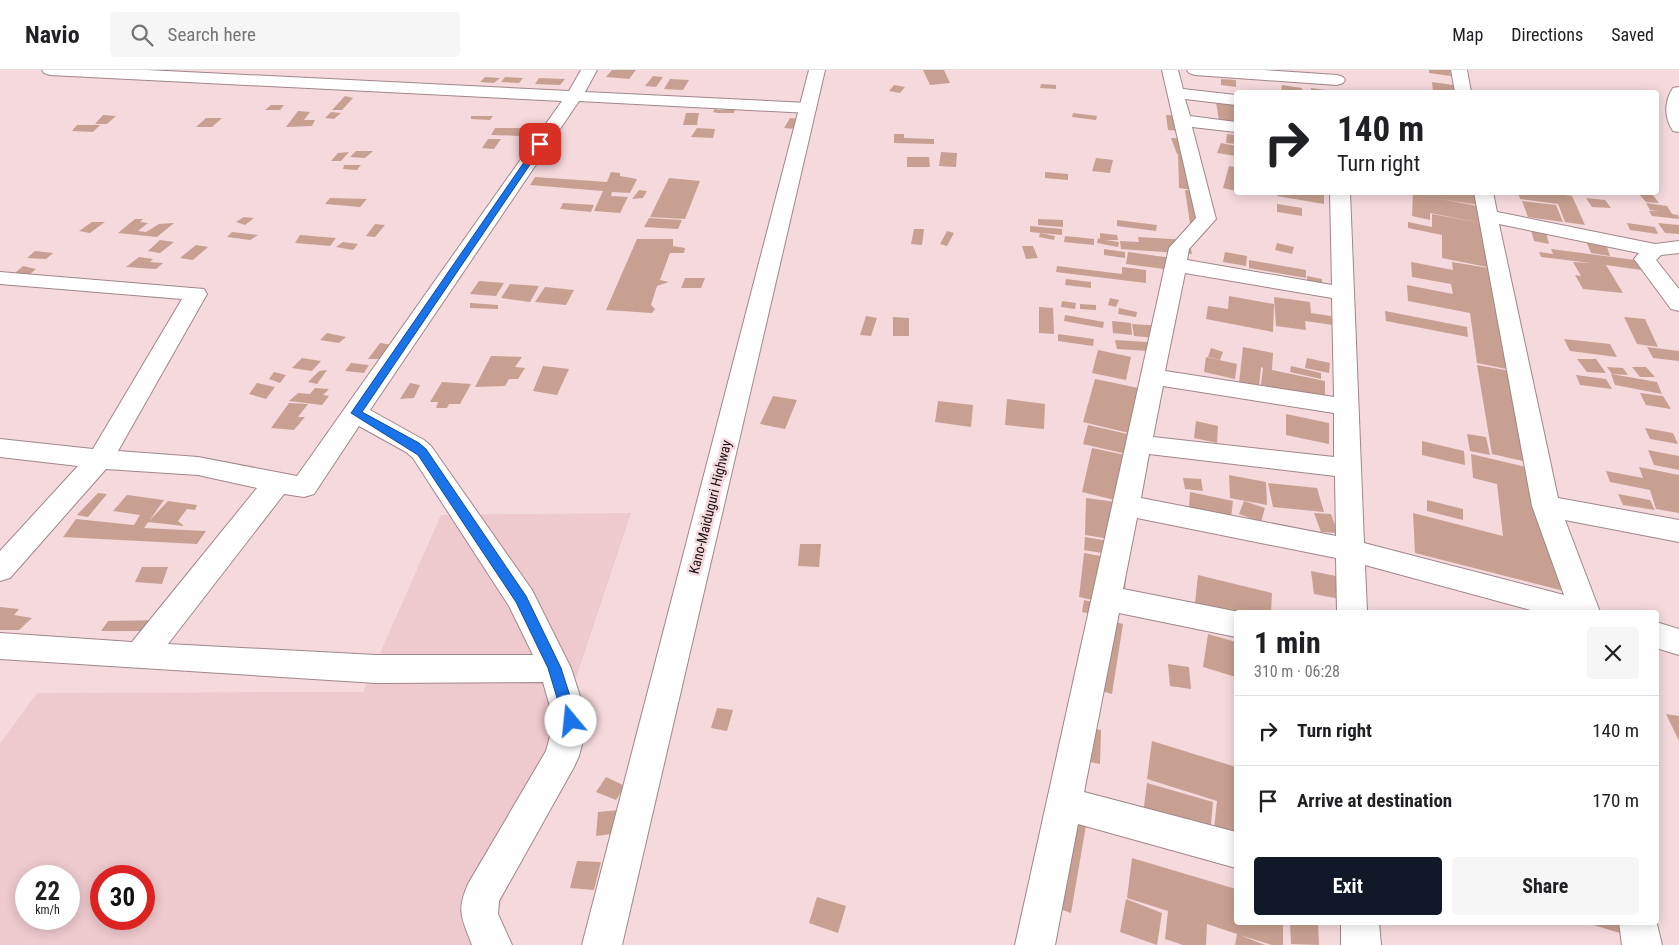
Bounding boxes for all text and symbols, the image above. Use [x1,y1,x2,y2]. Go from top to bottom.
search box [110,12,460,57]
text: Navio [25,21,80,49]
icon: search [128,21,156,49]
text: Search here [168,23,256,46]
text: Map [1452,24,1483,45]
text: Directions [1511,24,1583,45]
text: Saved [1611,24,1654,45]
text: 140 m [1337,109,1424,150]
icon: right [1254,110,1319,175]
pin [519,123,561,165]
icon: arrive [526,130,554,158]
text: Turn right [1337,151,1420,176]
street label: Kano-Maiduguri Highway [686,438,734,576]
text: 1 min [1254,625,1321,660]
button: close [1587,627,1639,679]
text: 310 m · 06:28 [1254,662,1340,681]
position arrow [544,694,596,746]
icon: right [1254,717,1282,745]
text: Turn right [1297,719,1372,742]
text: 140 m [1592,719,1639,742]
icon: arrive [1254,787,1282,815]
text: Arrive at destination [1297,789,1452,812]
text: 170 m [1592,789,1639,812]
button: Exit [1254,857,1442,915]
button: Share [1452,857,1639,915]
speed limit sign: 30 [90,865,155,930]
text: 22 [35,877,60,906]
text: km/h [35,903,60,917]

